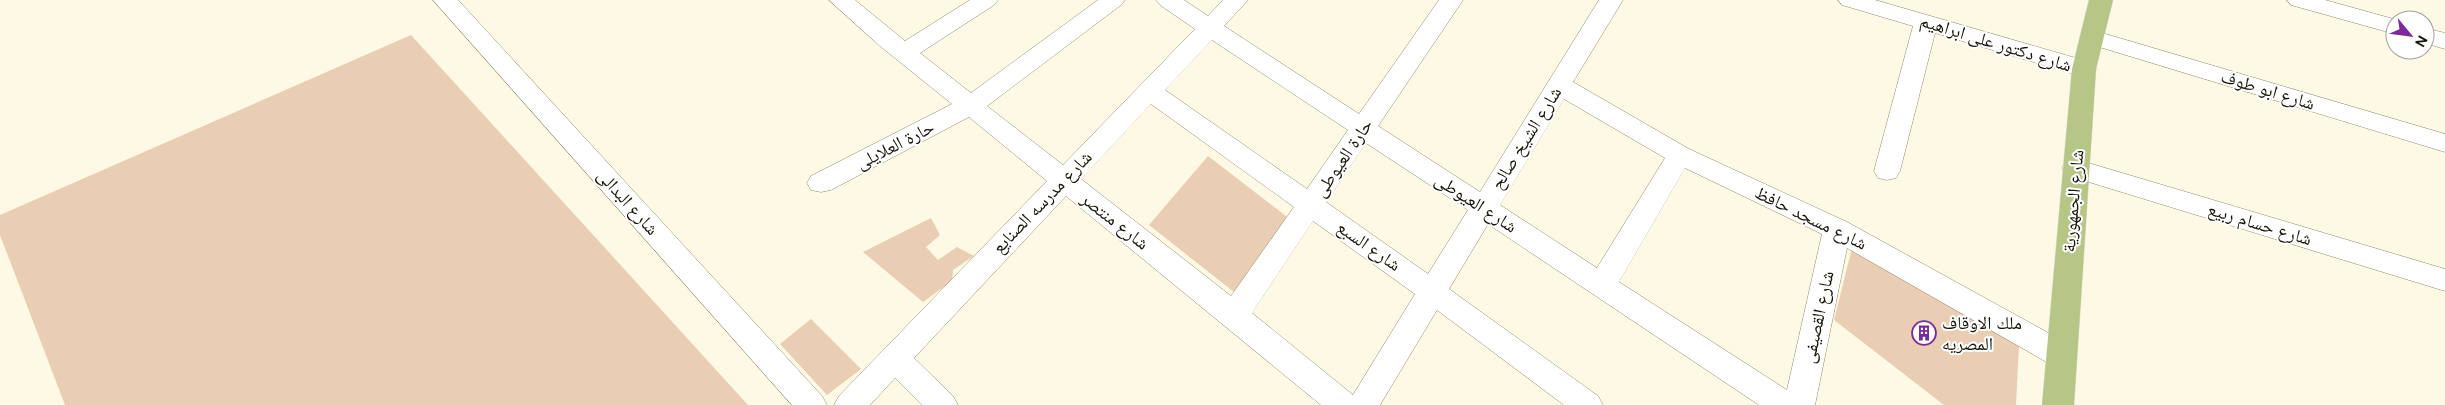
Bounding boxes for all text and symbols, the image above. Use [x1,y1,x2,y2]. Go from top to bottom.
street label: شارع دكتور على ابراهيم [1917,9,2075,77]
north arrow [2385,10,2435,60]
text: N [2411,32,2432,50]
street label: شارع ابو طوف [2218,64,2318,116]
street label: شارع الشيخ صالح [1485,82,1567,194]
street label: حارة العيوطى [1308,114,1378,202]
street label: حارة العلايلى [852,115,938,175]
street label: شارع مدرسه الصنايع [987,145,1097,259]
street label: شارع الجمهورية [2057,149,2089,253]
street label: شارع البدالى [592,164,664,240]
street label: شارع العيوطى [1430,167,1522,239]
street label: شارع مسجد حافظ [1751,180,1871,256]
street label: شارع منتصر [1075,186,1154,255]
street label: شارع حسام ربيع [2205,197,2315,251]
street label: شارع السبع [1332,215,1406,277]
street label: شارع القصيفى [1797,269,1839,365]
place label: ملك الاوقاف المصريه [1942,311,2022,356]
building icon: ملك الاوقاف المصريه [1911,320,1937,346]

